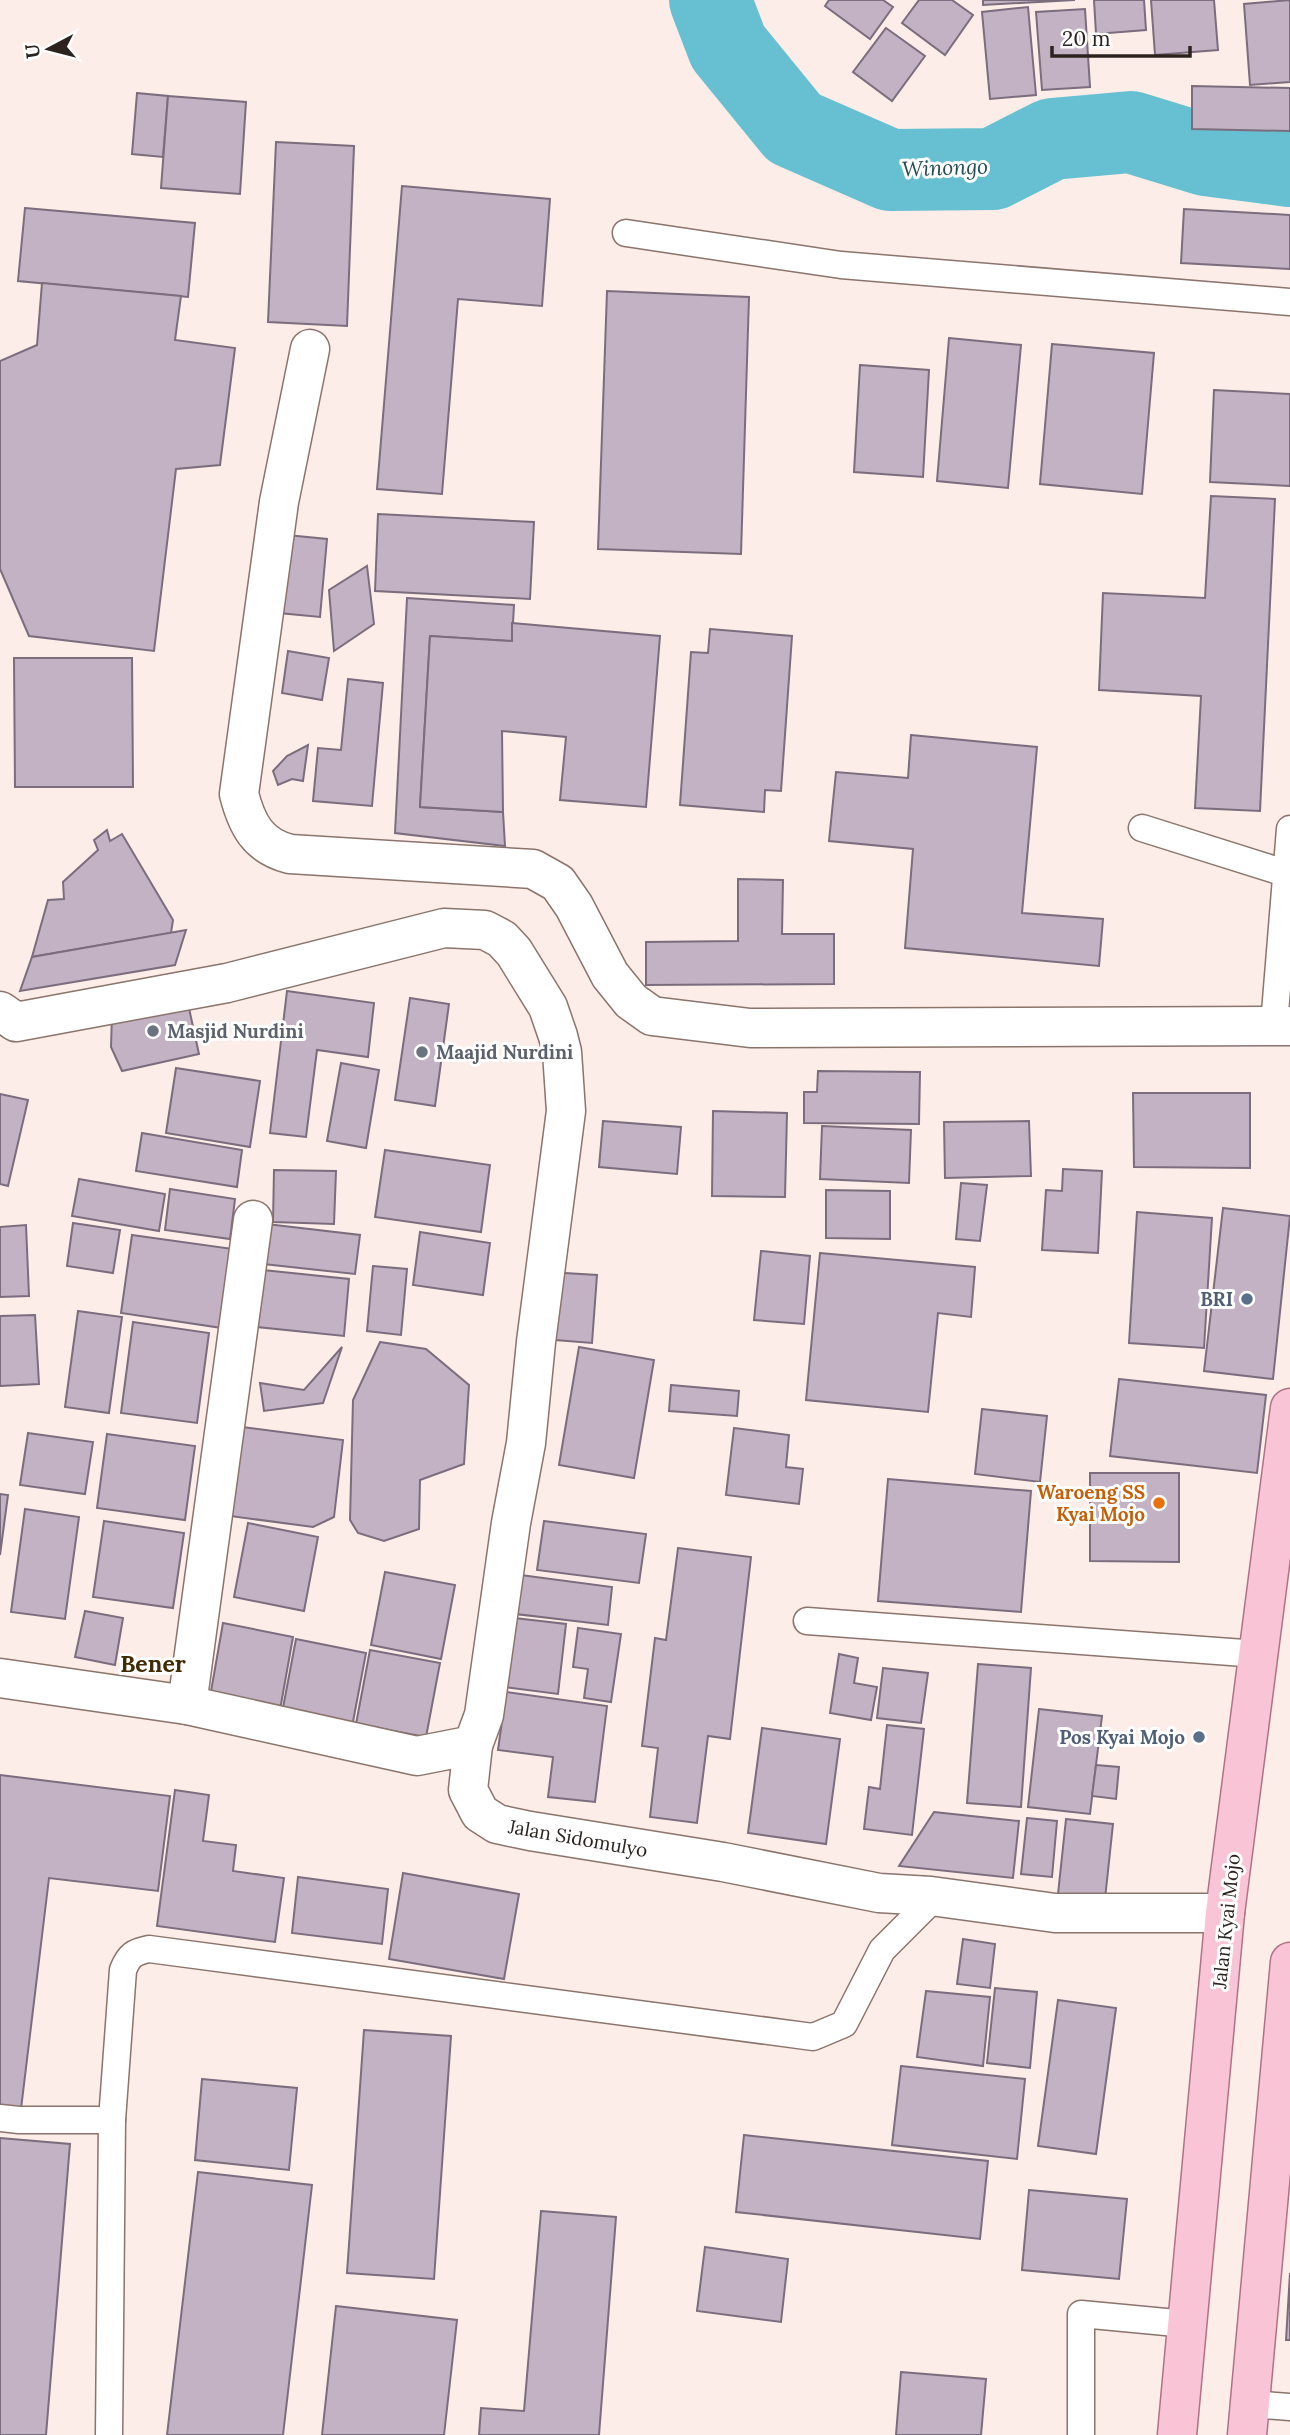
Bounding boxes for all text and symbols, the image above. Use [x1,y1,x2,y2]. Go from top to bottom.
north arrow [14,14,84,84]
scale bar [1052,14,1190,58]
text: 20 m [1062,25,1111,52]
text: U [19,42,45,60]
water label: Winongo [901,153,988,182]
place label: Masjid Nurdini [167,1019,304,1043]
marker: Masjid Nurdini [145,1023,161,1039]
place label: Maajid Nurdini [436,1040,573,1064]
marker: Maajid Nurdini [414,1044,430,1060]
place label: BRI [1200,1287,1233,1311]
marker: BRI [1239,1291,1255,1307]
place label: Waroeng SS Kyai Mojo [1037,1480,1145,1526]
marker: Waroeng SS Kyai Mojo [1151,1495,1167,1511]
district label: Bener [120,1649,186,1678]
place label: Pos Kyai Mojo [1059,1725,1185,1749]
marker: Pos Kyai Mojo [1191,1729,1207,1745]
street label: Jalan Sidomulyo [506,1814,649,1862]
street label: Jalan Kyai Mojo [1207,1852,1245,1991]

